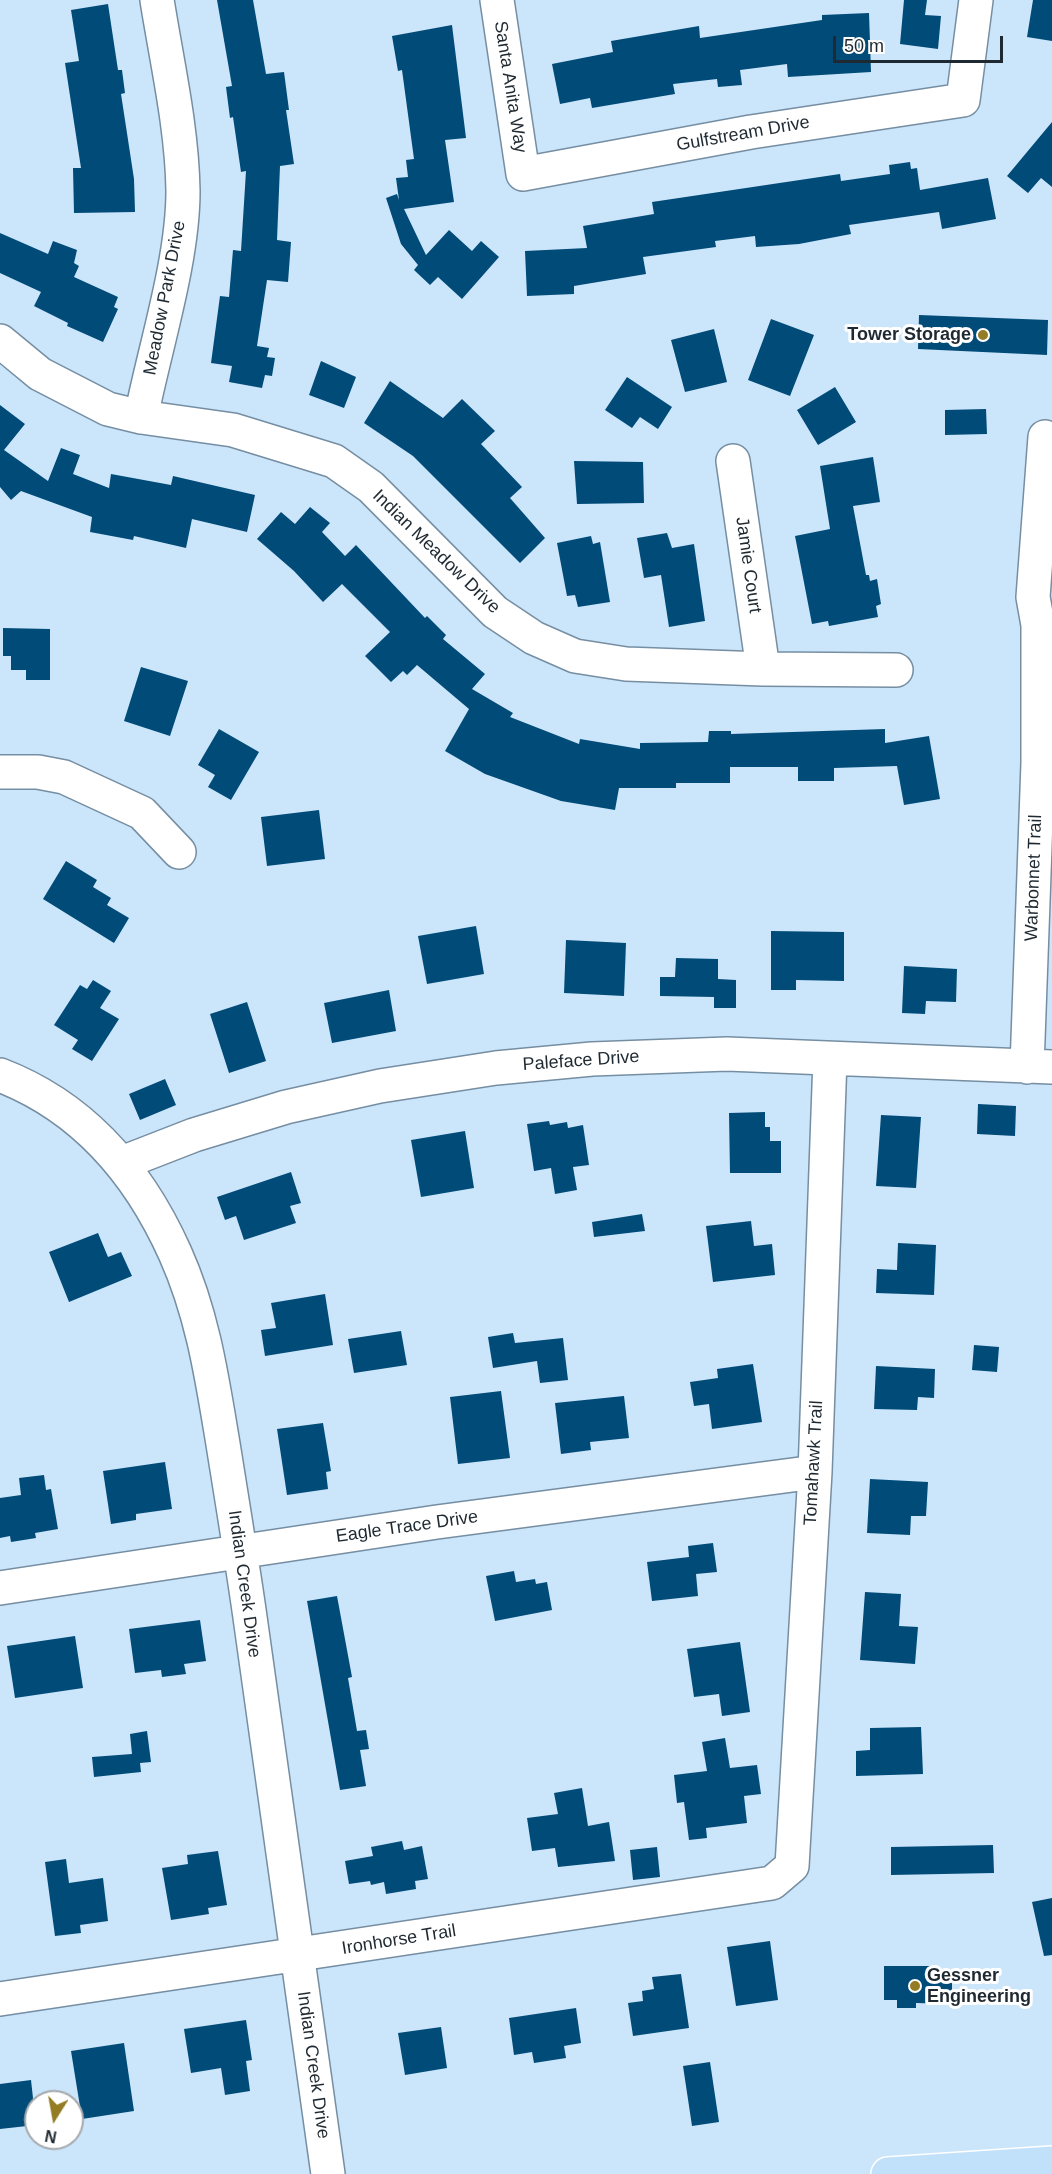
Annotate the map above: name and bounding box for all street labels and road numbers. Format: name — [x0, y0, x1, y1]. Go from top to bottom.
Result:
street label: Santa Anita Way — [489, 19, 531, 155]
street label: Gulfstream Drive — [675, 112, 811, 156]
street label: Meadow Park Drive — [139, 219, 191, 377]
street label: Indian Meadow Drive — [368, 486, 504, 618]
street label: Jamie Court — [731, 515, 765, 615]
street label: Warbonnet Trail — [1021, 814, 1047, 942]
street label: Paleface Drive — [522, 1046, 640, 1076]
street label: Tomahawk Trail — [800, 1400, 828, 1526]
street label: Eagle Trace Drive — [335, 1506, 479, 1548]
street label: Indian Creek Drive — [223, 1509, 265, 1659]
street label: Ironhorse Trail — [340, 1920, 458, 1960]
street label: Indian Creek Drive — [292, 1990, 334, 2140]

